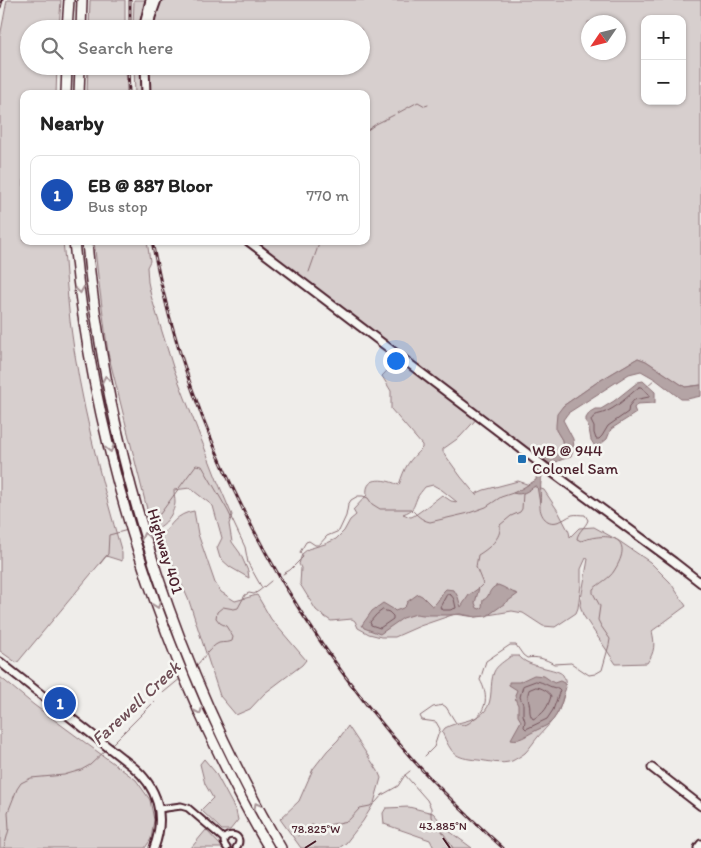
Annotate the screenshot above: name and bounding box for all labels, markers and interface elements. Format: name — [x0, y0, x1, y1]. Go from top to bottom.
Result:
north arrow — [581, 15, 626, 60]
map controls — [641, 15, 686, 105]
button: + — [641, 15, 686, 60]
search box — [20, 20, 370, 75]
icon: search — [38, 34, 66, 62]
text: Search here — [78, 36, 173, 59]
button: − — [641, 60, 686, 105]
text: Nearby — [40, 110, 104, 135]
text: EB @ 887 Bloor — [88, 174, 212, 197]
text: 1 — [53, 186, 61, 205]
text: 770 m — [306, 186, 349, 205]
text: Bus stop — [88, 197, 148, 216]
one-way arrow — [74, 285, 84, 294]
your location — [383, 348, 409, 374]
one-way arrow — [102, 374, 112, 383]
place label: WB @ 944 Colonel Sam — [532, 441, 619, 478]
one-way arrow — [104, 445, 115, 454]
marker: WB @ 944 Colonel Sam — [516, 453, 528, 465]
street label: Highway 401 — [144, 506, 188, 597]
one-way arrow — [141, 533, 151, 541]
one-way arrow — [151, 600, 161, 608]
water label: Farewell Creek — [87, 655, 186, 750]
pin: 1 — [44, 684, 76, 722]
one-way arrow — [193, 706, 204, 715]
one-way arrow — [253, 802, 263, 811]
text: 43.885°N — [419, 819, 467, 833]
text: 78.825°W — [292, 822, 340, 836]

